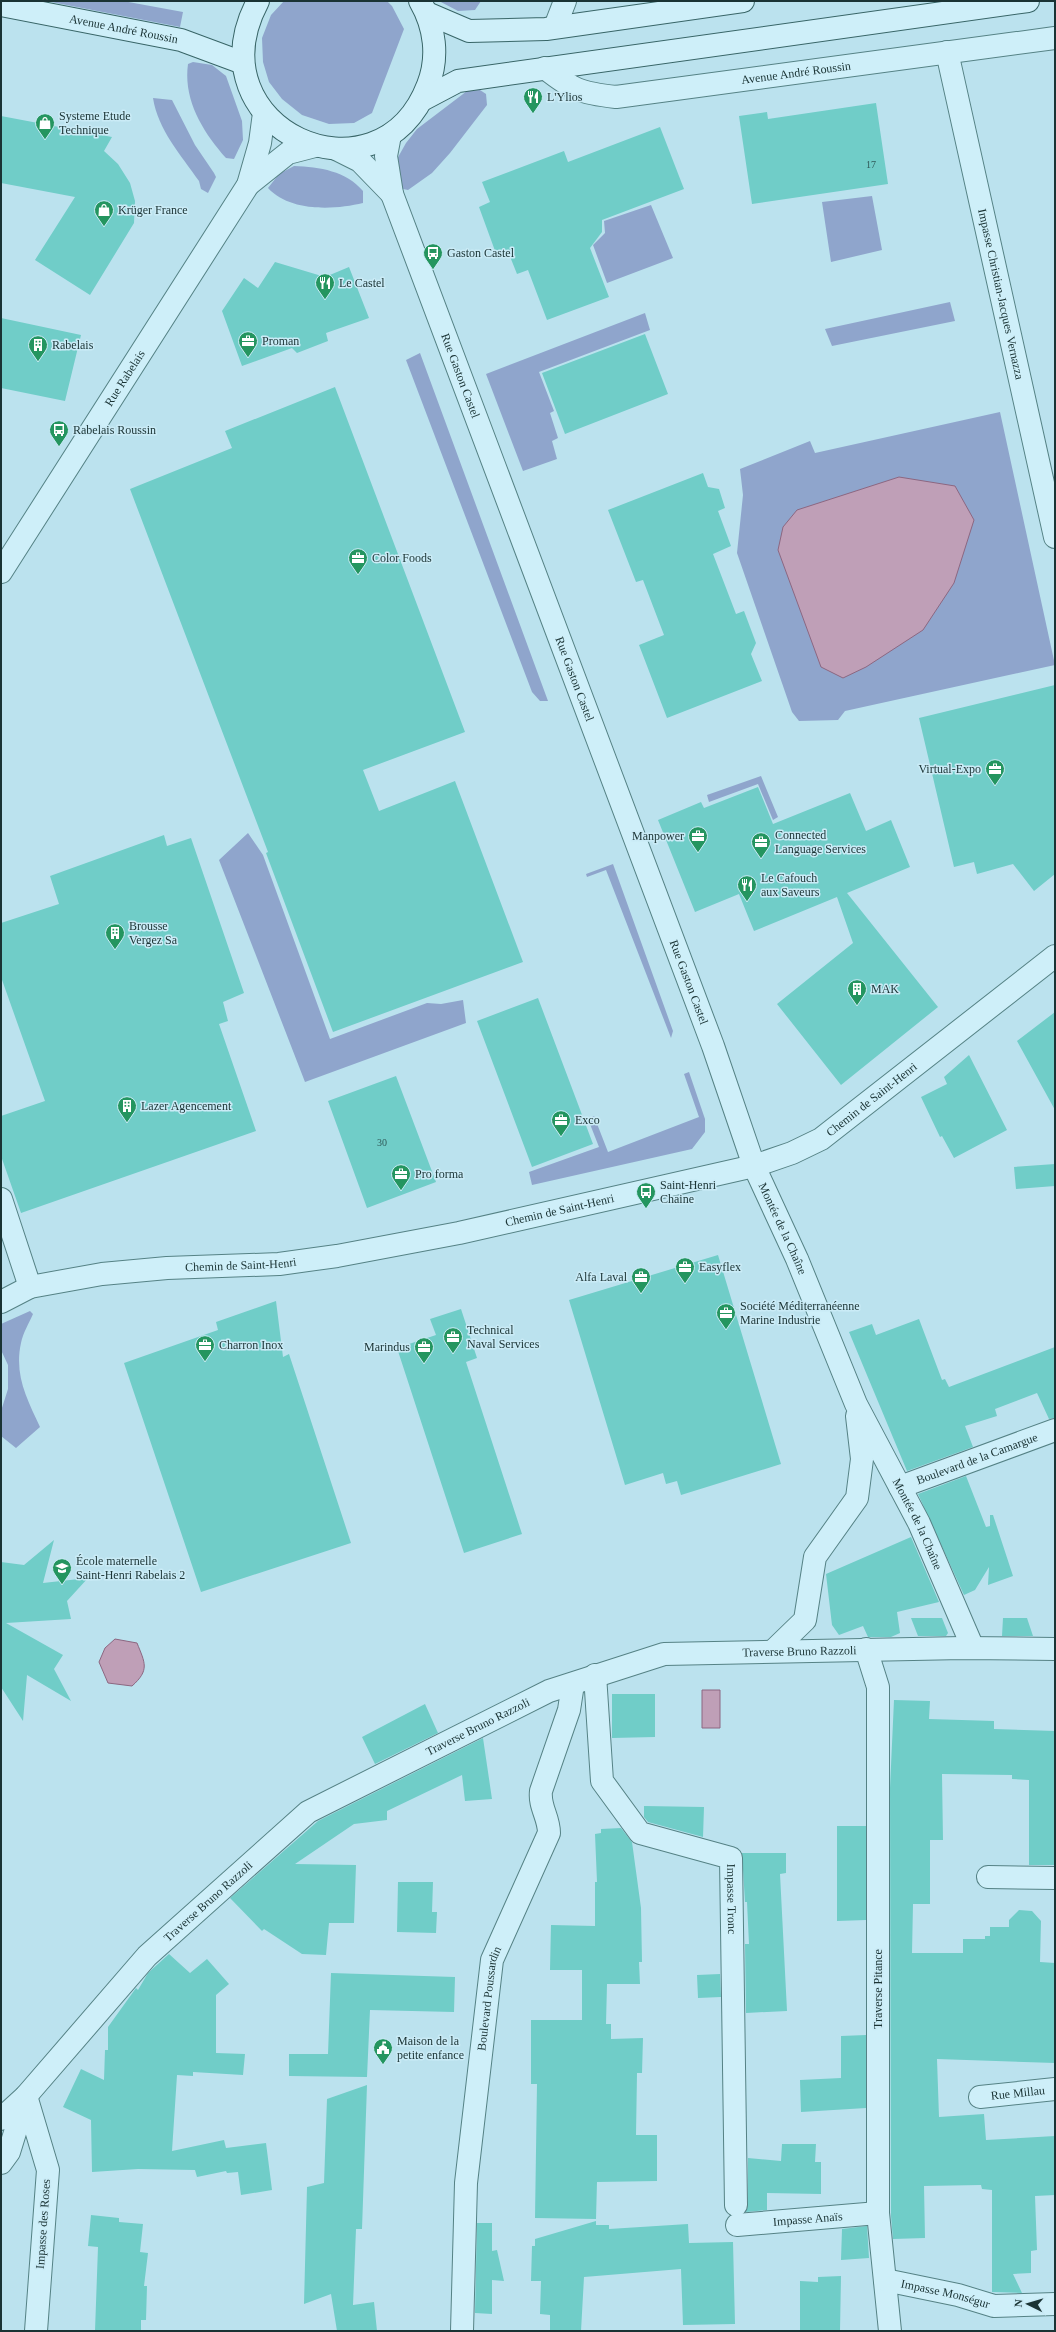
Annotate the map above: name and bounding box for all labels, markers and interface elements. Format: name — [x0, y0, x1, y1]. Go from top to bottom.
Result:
street label: Avenue André Roussin — [68, 11, 179, 46]
street label: Avenue André Roussin — [740, 59, 852, 87]
restaurant icon: L'Ylios — [522, 86, 544, 114]
place label: L'Ylios — [547, 90, 583, 104]
place label: Systeme Etude Technique — [59, 109, 131, 137]
shop icon: Systeme Etude Technique — [34, 112, 56, 140]
house number: 17 — [866, 159, 876, 170]
shop icon: Krüger France — [93, 199, 115, 227]
place label: Krüger France — [118, 203, 188, 217]
street label: Impasse Christian-Jacques Vernazza — [975, 207, 1027, 381]
bus stop icon: Gaston Castel — [422, 242, 444, 270]
place label: Gaston Castel — [447, 246, 515, 260]
restaurant icon: Le Castel — [314, 272, 336, 300]
place label: Le Castel — [339, 276, 385, 290]
office icon: Proman — [237, 330, 259, 358]
street label: Rue Gaston Castel — [438, 331, 483, 421]
building icon: Rabelais — [27, 334, 49, 362]
place label: Proman — [262, 334, 299, 348]
place label: Rabelais — [52, 338, 94, 352]
street label: Rue Rabelais — [102, 347, 148, 409]
bus stop icon: Rabelais Roussin — [48, 419, 70, 447]
place label: Rabelais Roussin — [73, 423, 156, 437]
office icon: Color Foods — [347, 547, 369, 575]
place label: Color Foods — [372, 551, 432, 565]
street label: Rue Gaston Castel — [552, 635, 597, 724]
office icon: Virtual-Expo — [984, 758, 1006, 786]
place label: Virtual-Expo — [918, 762, 981, 776]
office icon: Manpower — [687, 825, 709, 853]
place label: Connected Language Services — [775, 828, 866, 856]
place label: Manpower — [632, 829, 684, 843]
office icon: Connected Language Services — [750, 831, 772, 859]
place label: Le Cafouch aux Saveurs — [761, 871, 820, 899]
restaurant icon: Le Cafouch aux Saveurs — [736, 874, 758, 902]
place label: Brousse Vergez Sa — [129, 919, 178, 947]
building icon: Brousse Vergez Sa — [104, 922, 126, 950]
street label: Rue Gaston Castel — [667, 938, 711, 1027]
building icon: MAK — [846, 978, 868, 1006]
place label: MAK — [871, 982, 899, 996]
street label: Chemin de Saint-Henri — [823, 1059, 920, 1139]
building icon: Lazer Agencement — [116, 1095, 138, 1123]
place label: Lazer Agencement — [141, 1099, 232, 1113]
office icon: Exco — [550, 1109, 572, 1137]
place label: Exco — [575, 1113, 600, 1127]
house number: 30 — [377, 1137, 387, 1148]
office icon: Pro forma — [390, 1163, 412, 1191]
place label: Pro forma — [415, 1167, 464, 1181]
place label: Saint-Henri Chaine — [660, 1178, 717, 1206]
street label: Montée de la Chaîne — [756, 1180, 810, 1277]
bus stop icon: Saint-Henri Chaine — [635, 1181, 657, 1209]
street label: Chemin de Saint-Henri — [504, 1191, 616, 1229]
street label: Chemin de Saint-Henri — [185, 1255, 298, 1274]
office icon: Easyflex — [674, 1256, 696, 1284]
place label: Easyflex — [699, 1260, 741, 1274]
office icon: Alfa Laval — [630, 1266, 652, 1294]
place label: Alfa Laval — [575, 1270, 628, 1284]
place label: Société Méditerranéenne Marine Industrie — [740, 1299, 860, 1327]
office icon: Société Méditerranéenne Marine Industrie — [715, 1302, 737, 1330]
place label: Technical Naval Services — [467, 1323, 540, 1351]
office icon: Technical Naval Services — [442, 1326, 464, 1354]
office icon: Charron Inox — [194, 1334, 216, 1362]
office icon: Marindus — [413, 1336, 435, 1364]
place label: Charron Inox — [219, 1338, 283, 1352]
place label: Marindus — [364, 1340, 410, 1354]
street label: Boulevard de la Camargue — [914, 1430, 1040, 1487]
street label: Montée de la Chaîne — [890, 1476, 945, 1572]
place label: École maternelle Saint-Henri Rabelais 2 — [76, 1554, 185, 1582]
school or university icon: École maternelle Saint-Henri Rabelais 2 — [51, 1557, 73, 1585]
street label: Traverse Bruno Razzoli — [742, 1643, 857, 1659]
street label: Traverse Bruno Razzoli — [424, 1695, 533, 1759]
street label: Traverse Bruno Razzoli — [161, 1858, 256, 1945]
street label: Impasse Tronc — [724, 1864, 739, 1934]
street label: Boulevard Poussardin — [474, 1944, 504, 2052]
street label: Traverse Pitance — [871, 1949, 885, 2029]
place label: Maison de la petite enfance — [397, 2034, 464, 2062]
public building icon: Maison de la petite enfance — [372, 2037, 394, 2065]
street label: Rue Millau — [990, 2083, 1046, 2103]
street label: Impasse des Roses — [33, 2178, 53, 2269]
street label: Impasse Anaïs — [772, 2209, 843, 2229]
street label: Impasse Monségur — [900, 2276, 992, 2311]
north arrow — [1008, 2284, 1048, 2324]
text: N — [1012, 2299, 1024, 2308]

